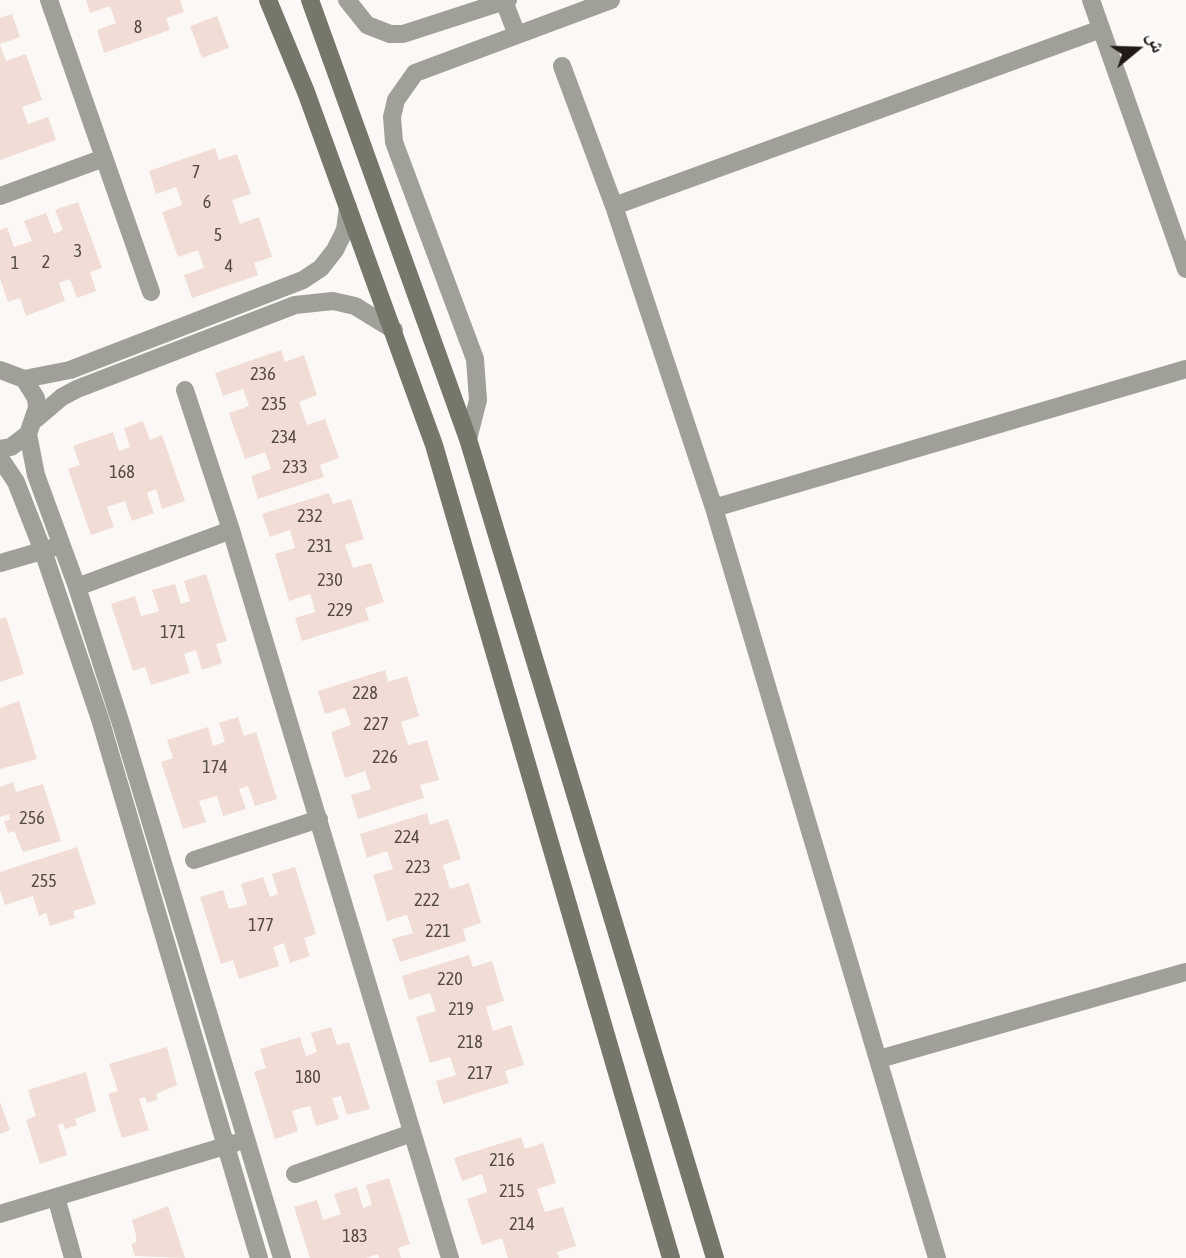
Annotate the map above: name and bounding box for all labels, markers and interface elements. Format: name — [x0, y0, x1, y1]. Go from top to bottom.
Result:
north arrow — [1102, 14, 1172, 84]
house number: 8 — [134, 16, 142, 38]
text: ش — [1143, 29, 1171, 55]
house number: 7 — [192, 161, 200, 183]
house number: 6 — [203, 191, 211, 213]
house number: 5 — [214, 224, 222, 246]
house number: 3 — [74, 240, 82, 262]
house number: 2 — [42, 251, 50, 273]
house number: 1 — [11, 252, 19, 274]
house number: 4 — [225, 255, 233, 277]
house number: 236 — [250, 363, 276, 385]
house number: 235 — [261, 393, 287, 415]
house number: 234 — [271, 426, 297, 448]
house number: 233 — [282, 456, 308, 478]
house number: 168 — [109, 461, 135, 483]
house number: 232 — [297, 505, 323, 527]
house number: 231 — [307, 535, 333, 557]
house number: 230 — [317, 569, 343, 591]
house number: 229 — [327, 599, 353, 621]
house number: 171 — [160, 621, 186, 643]
house number: 228 — [352, 682, 378, 704]
house number: 227 — [363, 713, 389, 735]
house number: 226 — [372, 746, 398, 768]
house number: 174 — [202, 756, 228, 778]
house number: 256 — [19, 807, 45, 829]
house number: 224 — [394, 826, 420, 848]
house number: 223 — [405, 856, 431, 878]
house number: 255 — [31, 870, 57, 892]
house number: 222 — [414, 889, 440, 911]
house number: 177 — [248, 914, 274, 936]
house number: 221 — [425, 920, 451, 942]
house number: 220 — [437, 968, 463, 990]
house number: 219 — [448, 998, 474, 1020]
house number: 218 — [457, 1031, 483, 1053]
house number: 217 — [467, 1062, 493, 1084]
house number: 180 — [295, 1066, 321, 1088]
house number: 216 — [489, 1149, 515, 1171]
house number: 215 — [499, 1180, 525, 1202]
house number: 214 — [509, 1213, 535, 1235]
house number: 183 — [342, 1225, 368, 1247]

